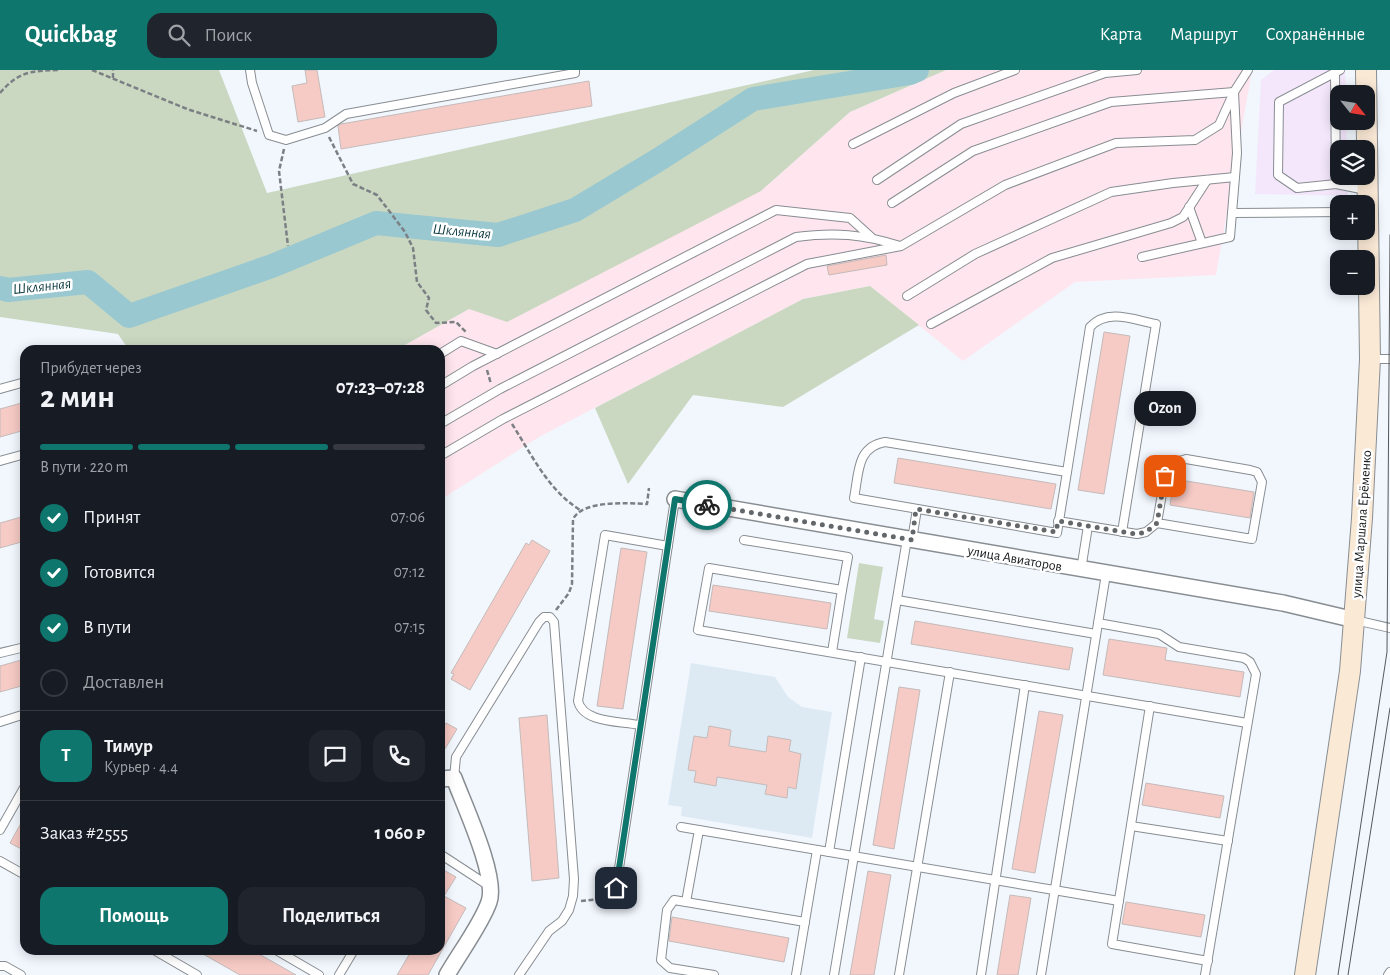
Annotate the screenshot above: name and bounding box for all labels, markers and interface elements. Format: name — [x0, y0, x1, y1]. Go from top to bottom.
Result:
search box — [147, 13, 497, 58]
icon: search — [165, 21, 193, 49]
text: Quickbag — [25, 23, 117, 47]
text: Поиск — [205, 26, 252, 45]
text: Карта — [1100, 26, 1142, 44]
text: Маршрут — [1170, 26, 1238, 44]
text: Сохранённые — [1266, 26, 1365, 44]
north arrow — [1330, 85, 1375, 130]
map controls — [1330, 85, 1375, 295]
button: layers — [1330, 140, 1375, 185]
button: + — [1330, 195, 1375, 240]
water label: Шклянная — [432, 221, 492, 242]
button: − — [1330, 250, 1375, 295]
water label: Шклянная — [12, 276, 72, 297]
text: Прибудет через — [40, 360, 142, 376]
text: 07:23–07:28 — [336, 378, 425, 397]
text: 2 мин — [40, 381, 115, 413]
callout: Ozon — [1134, 391, 1196, 426]
text: Ozon — [1148, 400, 1182, 416]
street label: улица Маршала Ерёменко — [1350, 449, 1374, 599]
pin — [1144, 455, 1186, 497]
text: В пути · 220 m — [40, 459, 128, 475]
icon: bag — [1151, 462, 1179, 490]
courier — [682, 480, 732, 530]
icon: bike — [693, 491, 721, 519]
icon: check — [40, 504, 68, 532]
text: Принят — [83, 508, 140, 527]
text: 07:06 — [390, 509, 425, 525]
street label: улица Авиаторов — [966, 544, 1063, 574]
icon: check — [40, 559, 68, 587]
text: Готовится — [83, 563, 156, 582]
text: 07:12 — [393, 564, 425, 580]
icon: check — [40, 614, 68, 642]
text: В пути — [83, 618, 132, 637]
text: 07:15 — [394, 619, 425, 635]
text: Доставлен — [83, 673, 164, 692]
button: chat — [309, 730, 361, 782]
button: phone — [373, 730, 425, 782]
text: Тимур — [104, 737, 153, 756]
text: Т — [61, 746, 71, 765]
text: Курьер · 4.4 — [104, 759, 178, 775]
text: Заказ #2555 — [40, 824, 128, 843]
text: 1 060 ₽ — [375, 824, 425, 843]
pin — [595, 867, 637, 909]
icon: home — [602, 874, 630, 902]
button: Помощь — [40, 887, 228, 945]
button: Поделиться — [238, 887, 425, 945]

